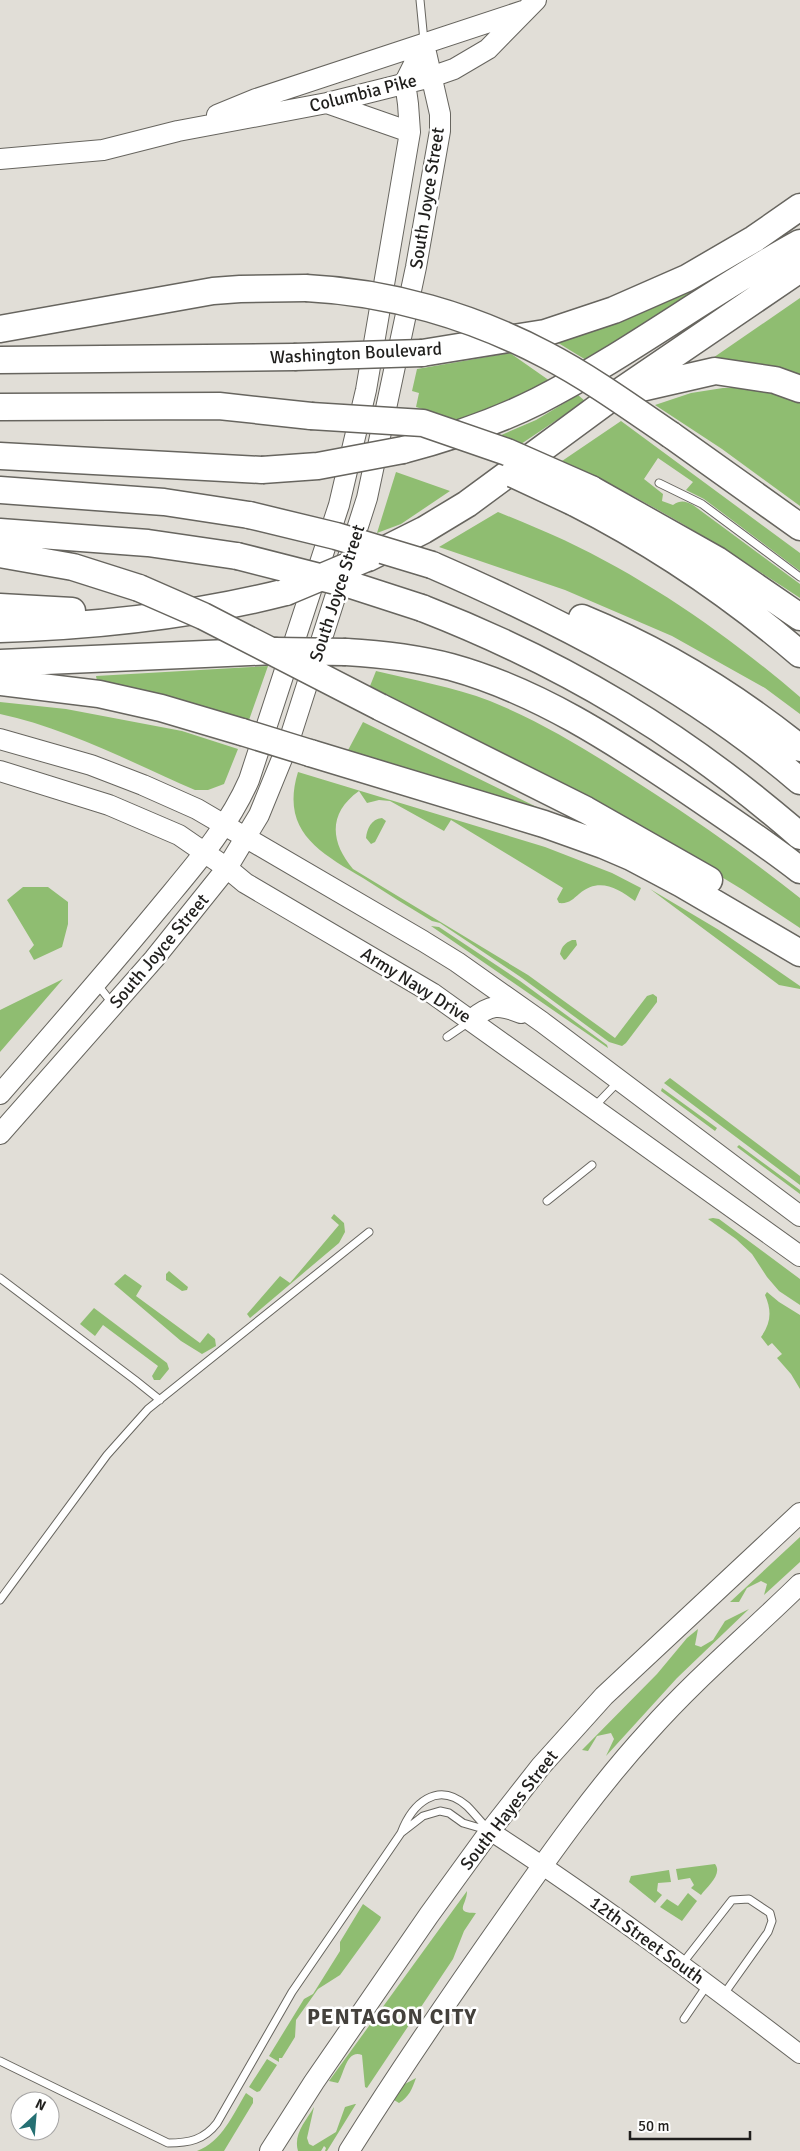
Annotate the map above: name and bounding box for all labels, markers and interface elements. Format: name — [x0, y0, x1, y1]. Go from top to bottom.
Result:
street label: Columbia Pike — [307, 69, 419, 117]
street label: South Joyce Street — [405, 126, 449, 270]
street label: Washington Boulevard — [269, 338, 443, 368]
street label: South Joyce Street — [304, 522, 370, 664]
street label: South Joyce Street — [105, 889, 213, 1013]
street label: Army Navy Drive — [357, 942, 475, 1028]
street label: South Hayes Street — [455, 1746, 563, 1874]
street label: 12th Street South — [586, 1891, 708, 1989]
district label: PENTAGON CITY — [307, 2003, 477, 2030]
north arrow — [10, 2091, 60, 2141]
text: N — [32, 2095, 49, 2115]
scale bar — [630, 2108, 750, 2140]
text: 50 m — [638, 2117, 669, 2135]

